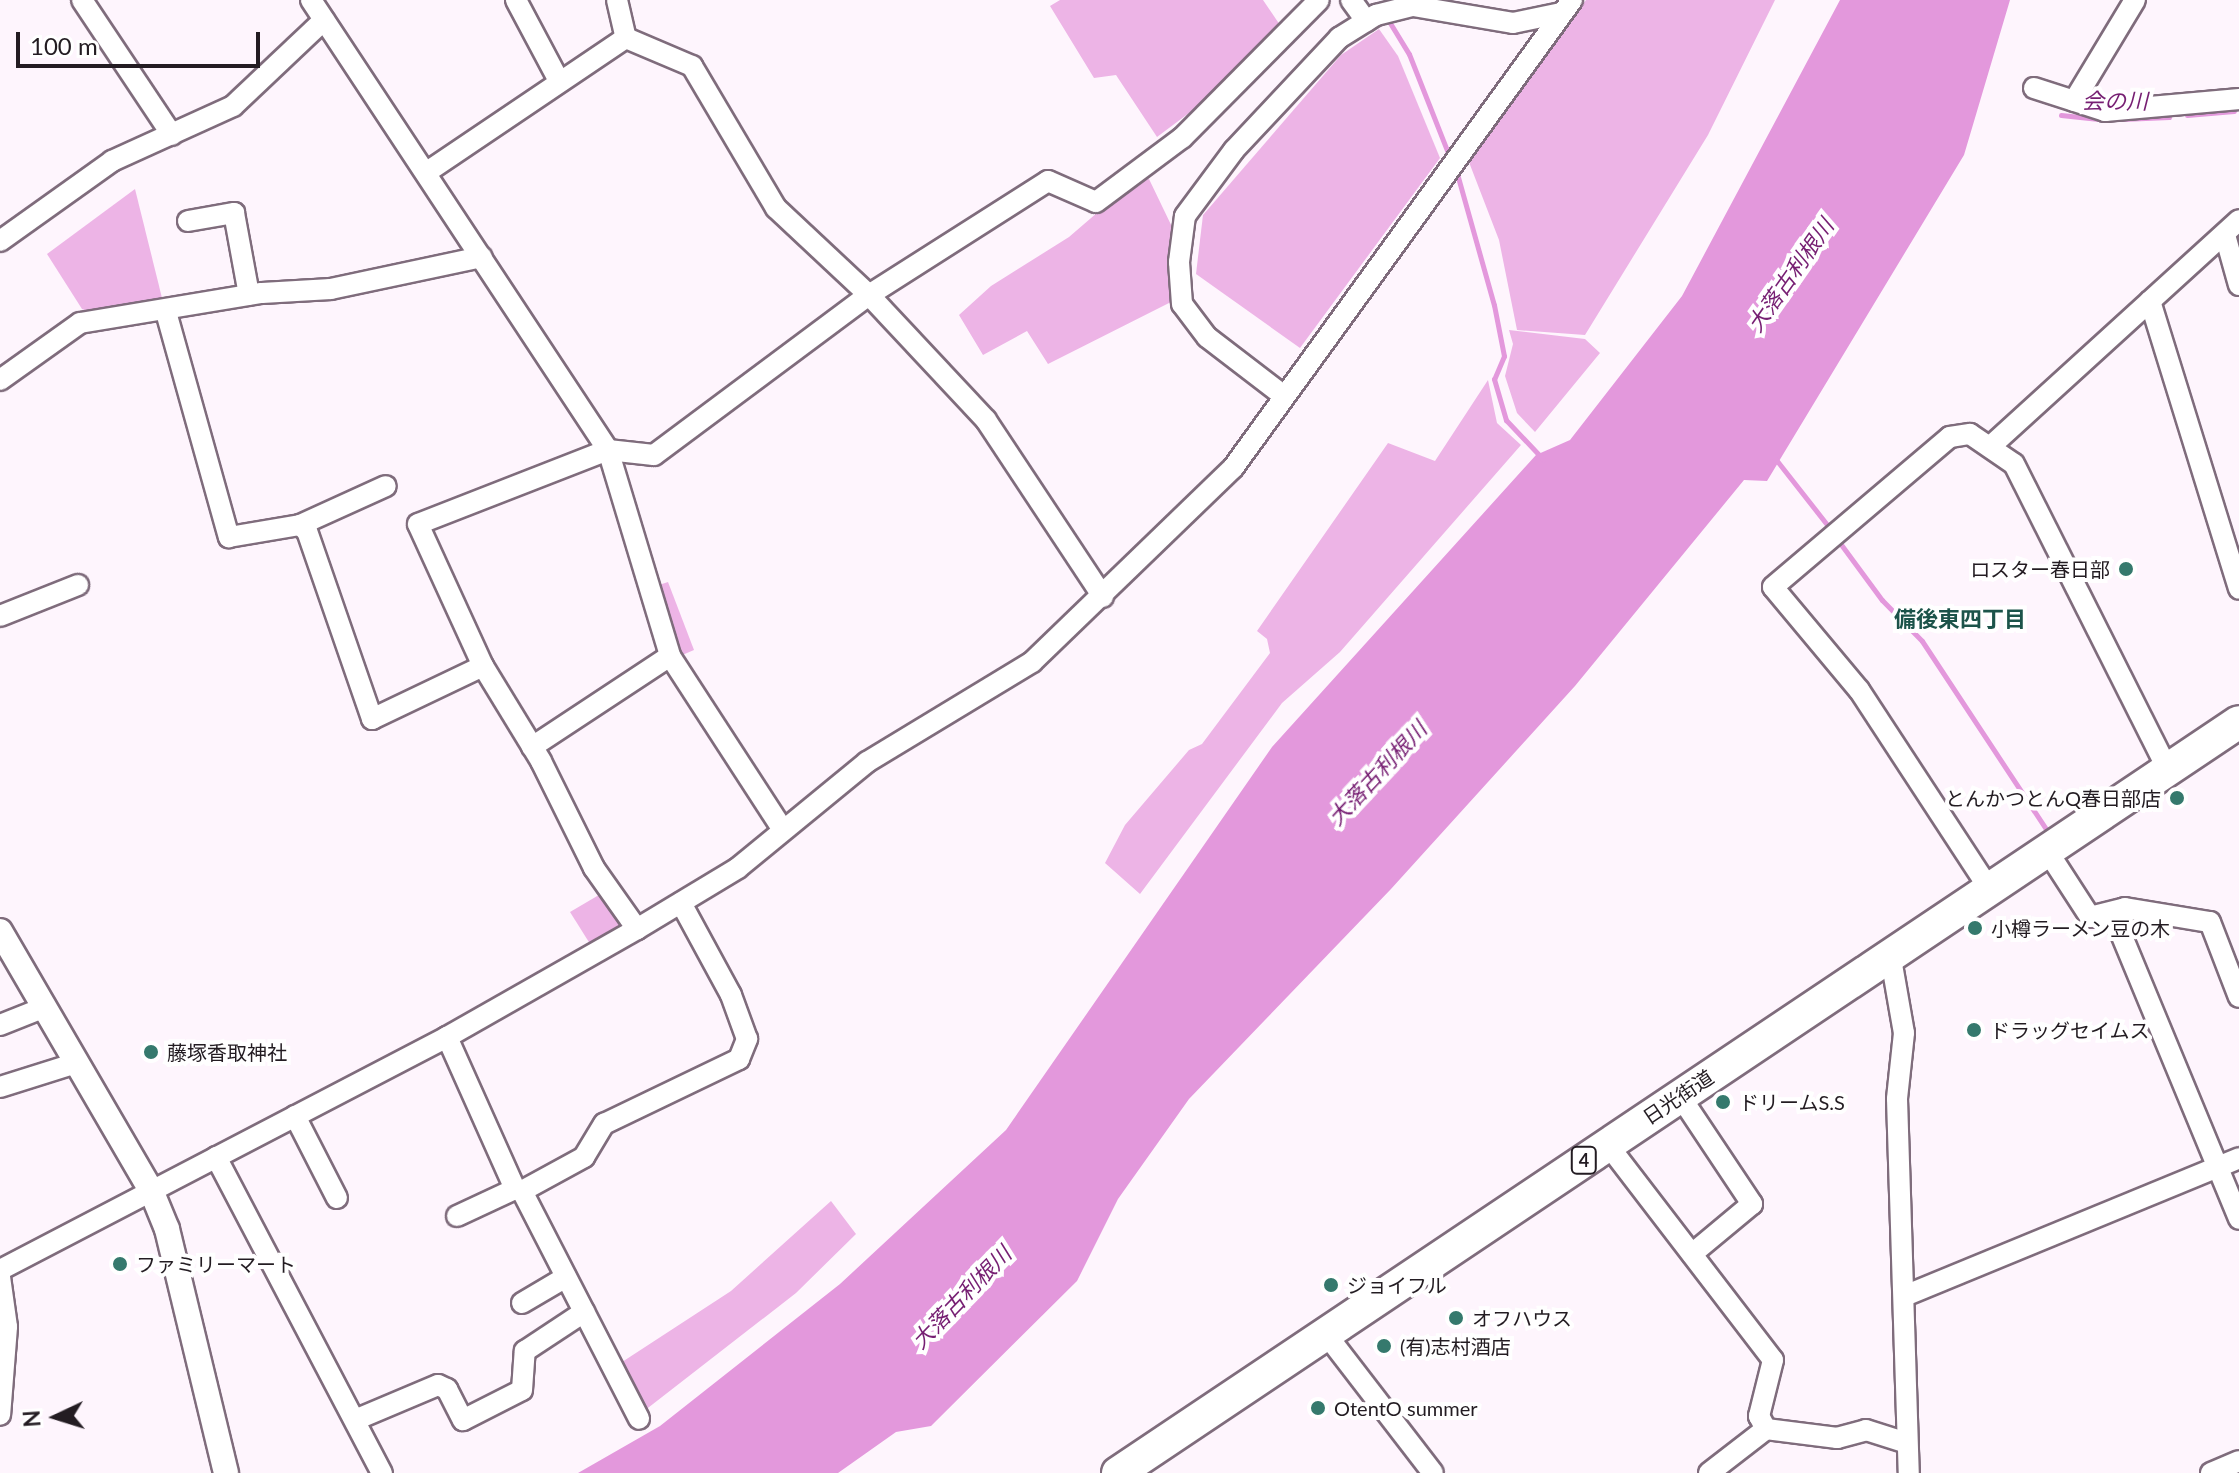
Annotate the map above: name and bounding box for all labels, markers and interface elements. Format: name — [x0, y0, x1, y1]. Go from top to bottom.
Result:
scale bar — [20, 16, 264, 66]
text: 100 m — [30, 31, 98, 60]
water label: 会の川 — [2082, 88, 2148, 114]
water label: 大落古利根川 — [1741, 213, 1839, 337]
place label: ロスター春日部 — [1970, 557, 2110, 581]
marker: ロスター春日部 — [2117, 560, 2135, 578]
district label: 備後東四丁目 — [1894, 606, 2026, 632]
water label: 大落古利根川 — [1322, 716, 1432, 830]
place label: とんかつとんQ春日部店 — [1945, 786, 2161, 810]
marker: とんかつとんQ春日部店 — [2168, 789, 2186, 807]
place label: 小樽ラーメン豆の木 — [1991, 916, 2171, 940]
marker: 小樽ラーメン豆の木 — [1966, 919, 1984, 937]
place label: ドラッグセイムス — [1990, 1018, 2150, 1042]
marker: ドラッグセイムス — [1965, 1021, 1983, 1039]
place label: 藤塚香取神社 — [167, 1040, 287, 1064]
marker: 藤塚香取神社 — [142, 1043, 160, 1061]
street label: 日光街道 — [1638, 1065, 1718, 1129]
place label: ドリームS.S — [1739, 1090, 1845, 1114]
marker: ドリームS.S — [1714, 1093, 1732, 1111]
road number: 4 — [1570, 1146, 1598, 1174]
water label: 大落古利根川 — [906, 1240, 1016, 1354]
place label: ファミリーマート — [136, 1252, 296, 1276]
marker: ファミリーマート — [111, 1255, 129, 1273]
place label: ジョイフル — [1347, 1273, 1447, 1297]
marker: ジョイフル — [1322, 1276, 1340, 1294]
place label: オフハウス — [1472, 1306, 1572, 1330]
marker: オフハウス — [1447, 1309, 1465, 1327]
place label: (有)志村酒店 — [1400, 1334, 1511, 1358]
marker: (有)志村酒店 — [1375, 1337, 1393, 1355]
north arrow — [16, 1377, 96, 1457]
place label: OtentO summer — [1334, 1396, 1478, 1420]
marker: OtentO summer — [1309, 1399, 1327, 1417]
text: N — [18, 1409, 46, 1428]

